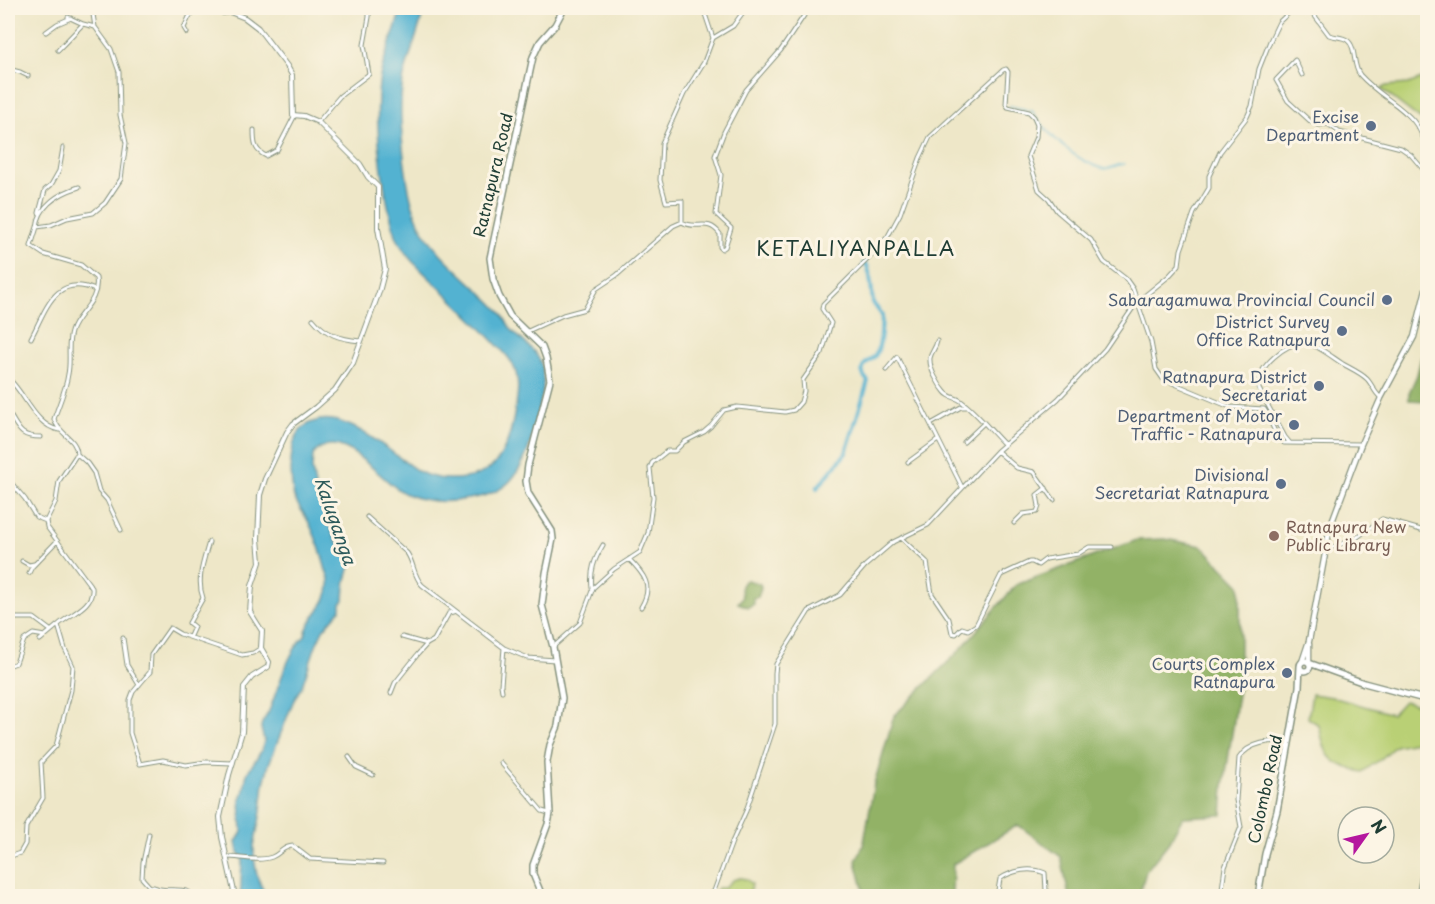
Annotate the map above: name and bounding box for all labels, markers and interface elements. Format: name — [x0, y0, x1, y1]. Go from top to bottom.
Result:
place label: Excise Department — [1266, 104, 1359, 146]
street label: Ratnapura Road — [466, 110, 518, 239]
marker: Excise Department — [1364, 119, 1378, 133]
district label: KETALIYANPALLA — [756, 233, 956, 263]
place label: Sabaragamuwa Provincial Council — [1108, 287, 1375, 311]
marker: Sabaragamuwa Provincial Council — [1380, 293, 1394, 307]
place label: District Survey Office Ratnapura — [1196, 309, 1330, 351]
marker: District Survey Office Ratnapura — [1335, 324, 1349, 338]
place label: Ratnapura District Secretariat — [1162, 364, 1307, 406]
marker: Ratnapura District Secretariat — [1312, 379, 1326, 393]
place label: Department of Motor Traffic - Ratnapura — [1117, 403, 1283, 445]
marker: Department of Motor Traffic - Ratnapura — [1287, 418, 1301, 432]
place label: Divisional Secretariat Ratnapura — [1095, 462, 1270, 504]
water label: Kaluganga — [309, 473, 364, 569]
marker: Divisional Secretariat Ratnapura — [1274, 477, 1288, 491]
place label: Ratnapura New Public Library — [1286, 514, 1407, 556]
marker: Ratnapura New Public Library — [1267, 529, 1281, 543]
place label: Courts Complex Ratnapura — [1152, 651, 1275, 693]
marker: Courts Complex Ratnapura — [1280, 666, 1294, 680]
street label: Colombo Road — [1241, 732, 1287, 845]
north arrow — [1336, 805, 1396, 865]
text: N — [1366, 814, 1393, 838]

